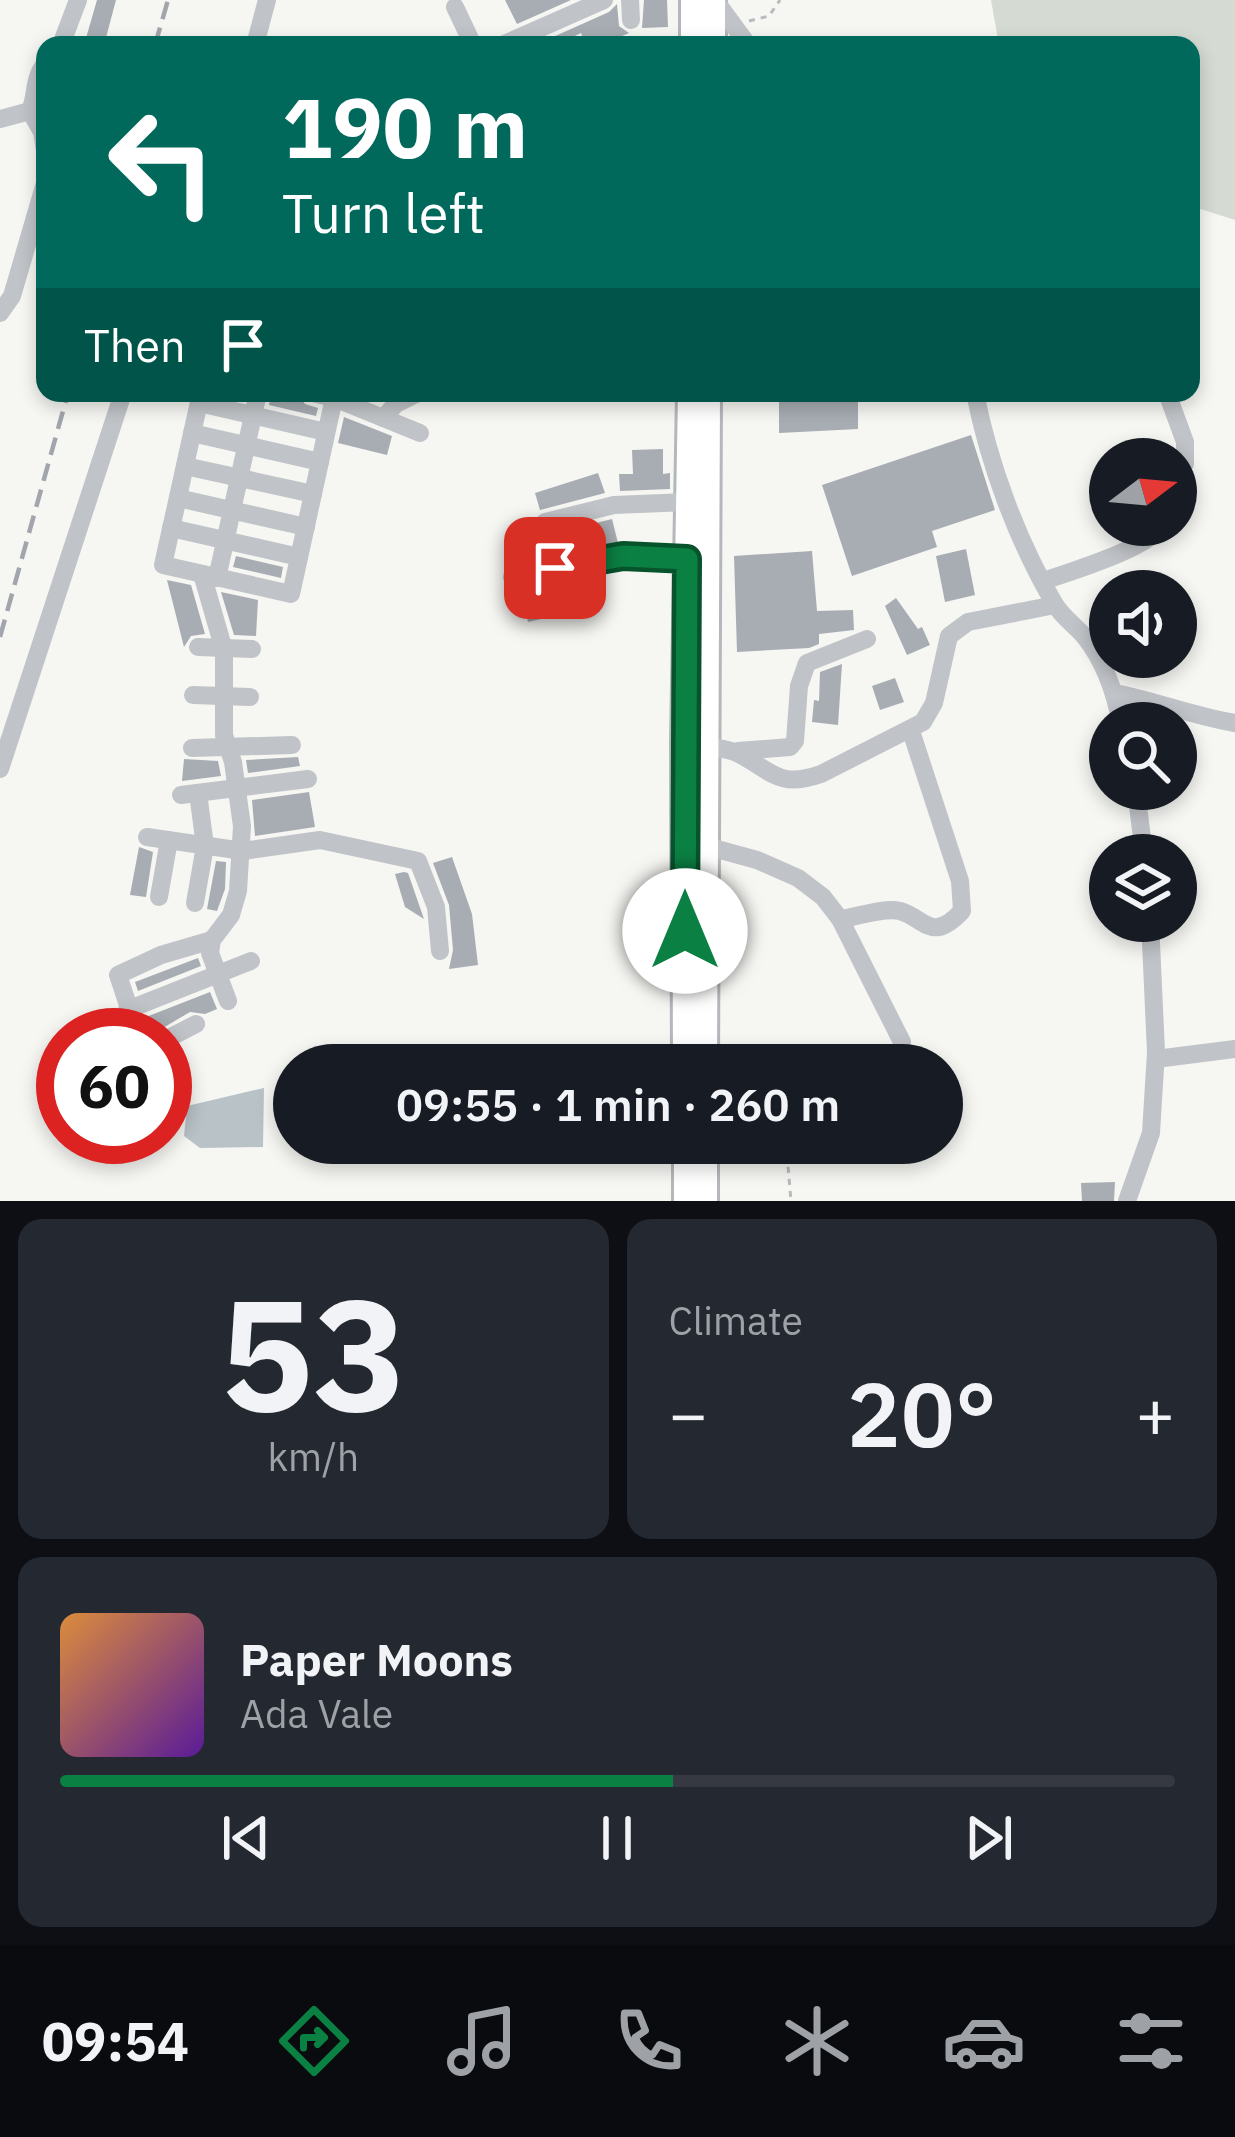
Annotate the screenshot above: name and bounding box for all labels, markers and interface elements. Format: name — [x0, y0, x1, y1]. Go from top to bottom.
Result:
text: 190 m — [282, 72, 528, 181]
icon: left — [84, 84, 240, 240]
text: Turn left — [282, 178, 485, 248]
icon: arrive — [210, 312, 276, 378]
text: Then — [84, 316, 186, 374]
north arrow — [1089, 438, 1197, 546]
map controls — [1089, 438, 1197, 942]
pin — [504, 517, 606, 619]
icon: arrive — [522, 535, 588, 601]
button: sound — [1089, 570, 1197, 678]
button: search — [1089, 702, 1197, 810]
button: layers — [1089, 834, 1197, 942]
position arrow — [622, 868, 748, 994]
speed limit sign: 60 — [36, 1008, 192, 1164]
text: 09:55 · 1 min · 260 m — [396, 1075, 840, 1133]
text: 53 — [220, 1251, 407, 1454]
text: Climate — [669, 1295, 803, 1346]
text: 20° — [847, 1355, 997, 1472]
text: − — [669, 1370, 708, 1456]
text: + — [1135, 1370, 1175, 1456]
text: km/h — [267, 1431, 359, 1482]
text: Paper Moons — [240, 1630, 513, 1688]
text: Ada Vale — [240, 1688, 393, 1739]
icon: previous — [213, 1805, 279, 1871]
icon: pause — [584, 1805, 650, 1871]
icon: next — [956, 1805, 1022, 1871]
icon: directions — [272, 1999, 356, 2083]
icon: music — [440, 1999, 524, 2083]
icon: phone — [607, 1999, 691, 2083]
icon: climate — [775, 1999, 859, 2083]
icon: car — [942, 1999, 1026, 2083]
icon: filters — [1109, 1999, 1193, 2083]
text: 09:54 — [42, 2006, 189, 2076]

